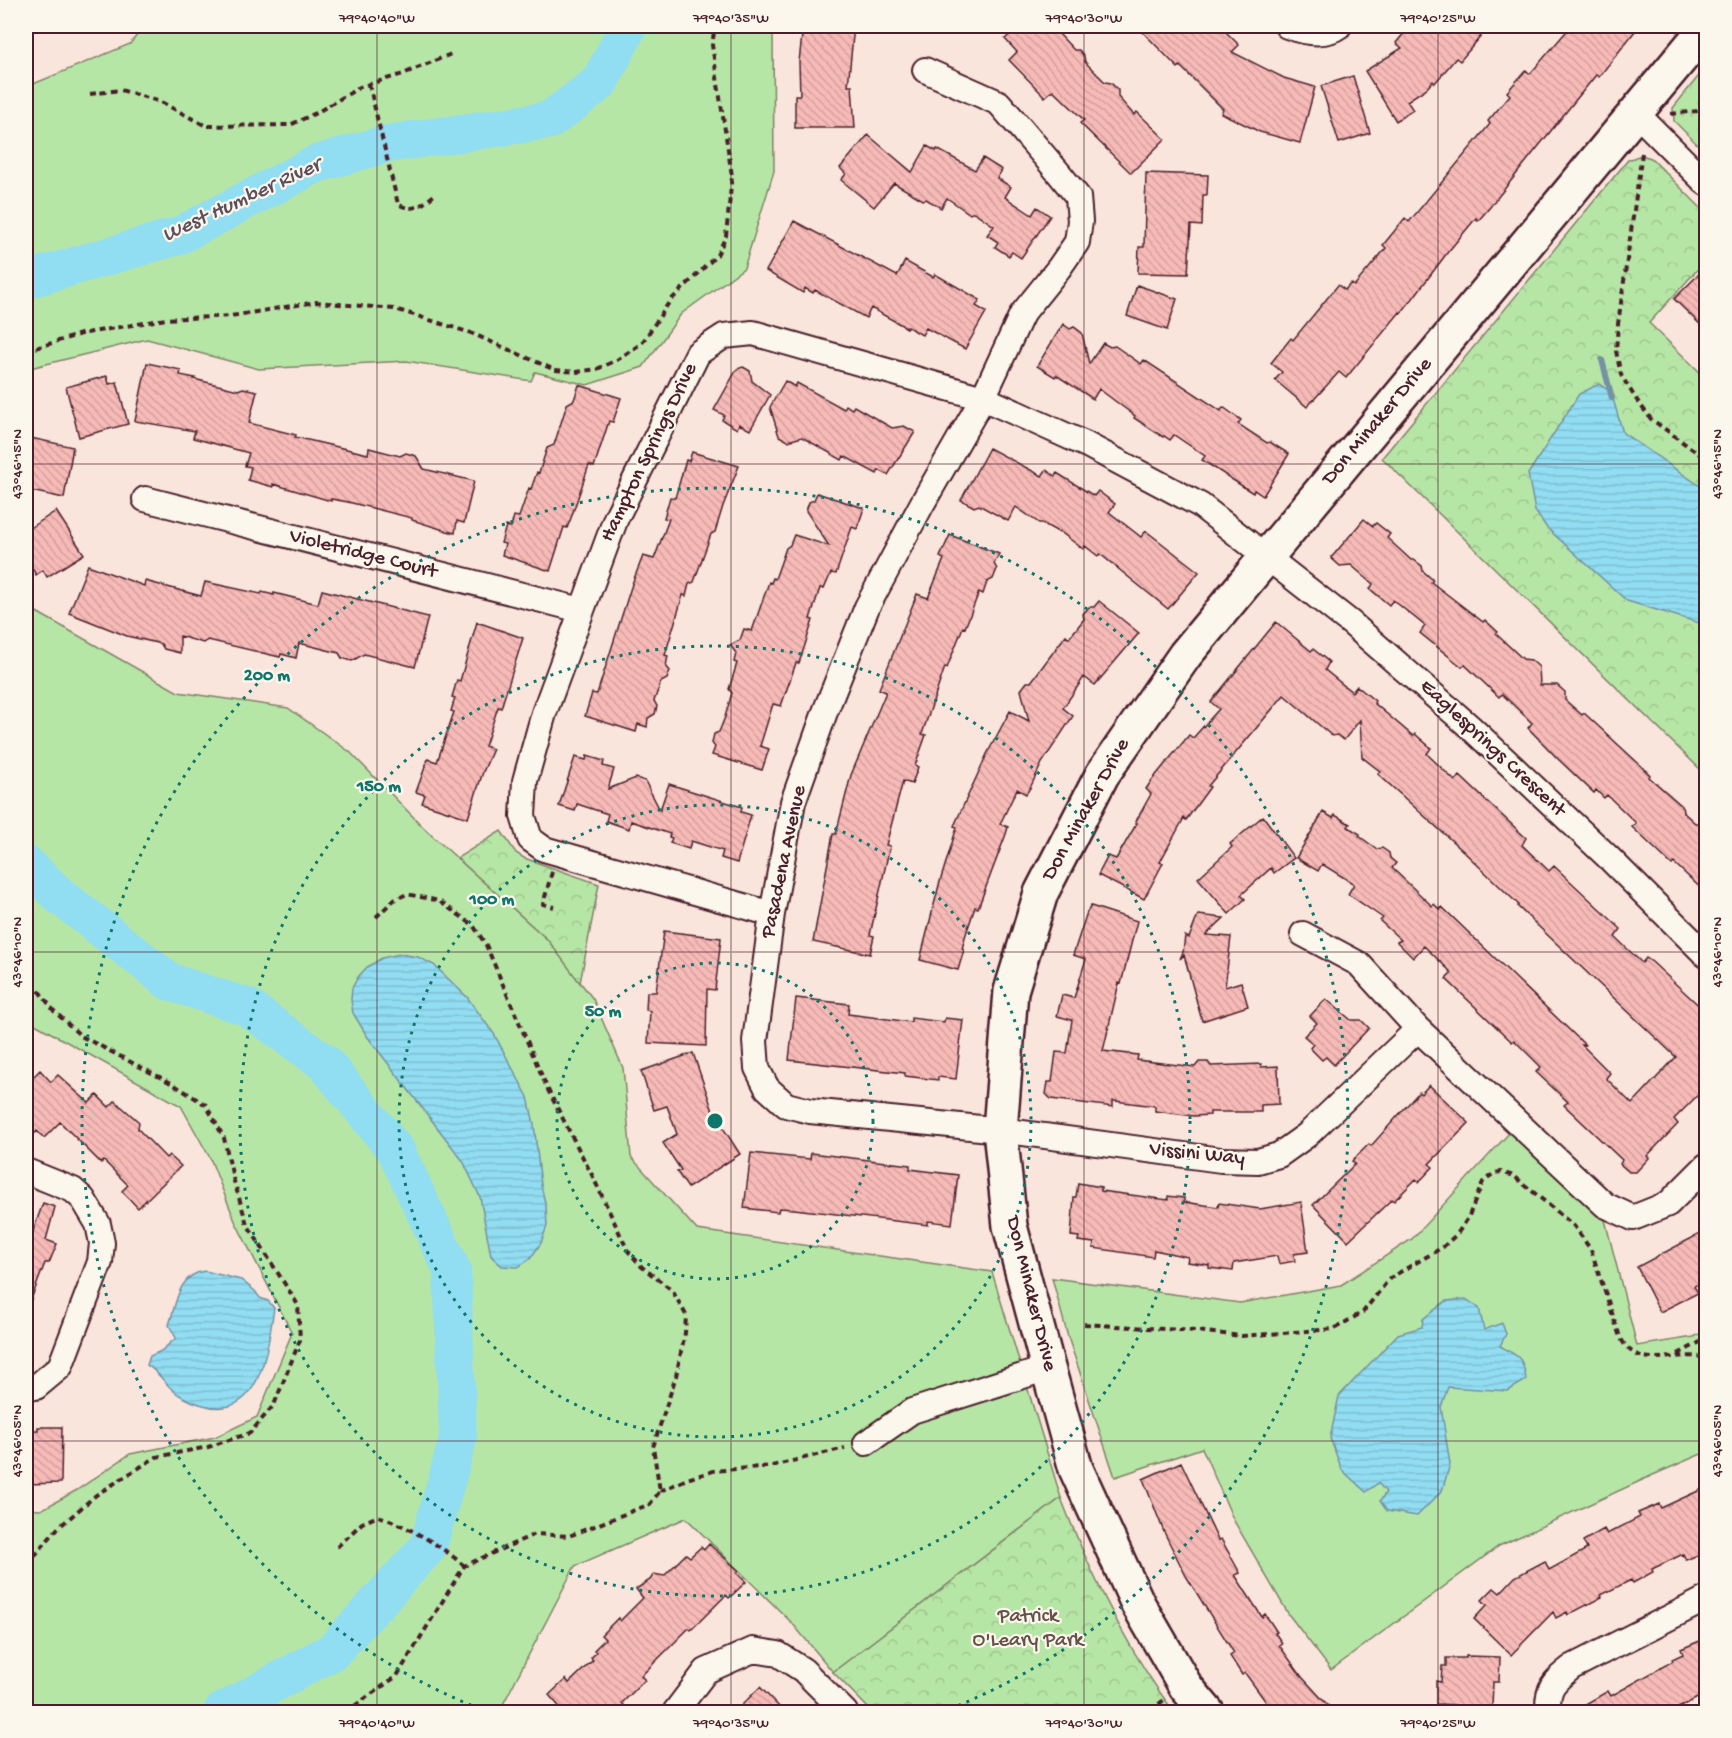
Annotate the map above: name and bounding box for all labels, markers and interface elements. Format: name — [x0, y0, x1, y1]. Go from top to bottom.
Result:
text: 79°40'40"W — [338, 10, 415, 28]
text: 79°40'35"W — [692, 10, 769, 28]
text: 79°40'30"W — [1045, 10, 1123, 28]
text: 79°40'25"W — [1399, 10, 1476, 28]
water label: West Humber River — [159, 151, 329, 249]
street label: Don Minaker Drive — [1316, 352, 1439, 492]
street label: Hampton Springs Drive — [596, 358, 705, 546]
text: 43°46'15"N — [9, 429, 27, 499]
text: 43°46'15"N — [1709, 429, 1727, 499]
street label: Violetridge Court — [286, 524, 442, 586]
text: 200 m — [244, 666, 290, 687]
street label: Eaglesprings Crescent — [1414, 675, 1572, 825]
street label: Don Minaker Drive — [1037, 734, 1137, 887]
text: 150 m — [356, 777, 401, 798]
street label: Pasadena Avenue — [756, 782, 814, 942]
text: 100 m — [469, 890, 515, 911]
text: 43°46'10"N — [9, 916, 27, 987]
text: 43°46'10"N — [1709, 916, 1727, 987]
text: 50 m — [585, 1002, 622, 1023]
centre of rings — [705, 1111, 725, 1131]
street label: Vissini Way — [1147, 1137, 1246, 1172]
street label: Don Minaker Drive — [998, 1212, 1062, 1375]
text: 43°46'05"N — [9, 1405, 27, 1477]
text: 43°46'05"N — [1709, 1405, 1727, 1477]
park label: Patrick O'Leary Park — [973, 1605, 1086, 1654]
text: 79°40'40"W — [338, 1715, 415, 1733]
text: 79°40'35"W — [692, 1715, 769, 1733]
text: 79°40'30"W — [1045, 1715, 1123, 1733]
text: 79°40'25"W — [1399, 1715, 1476, 1733]

